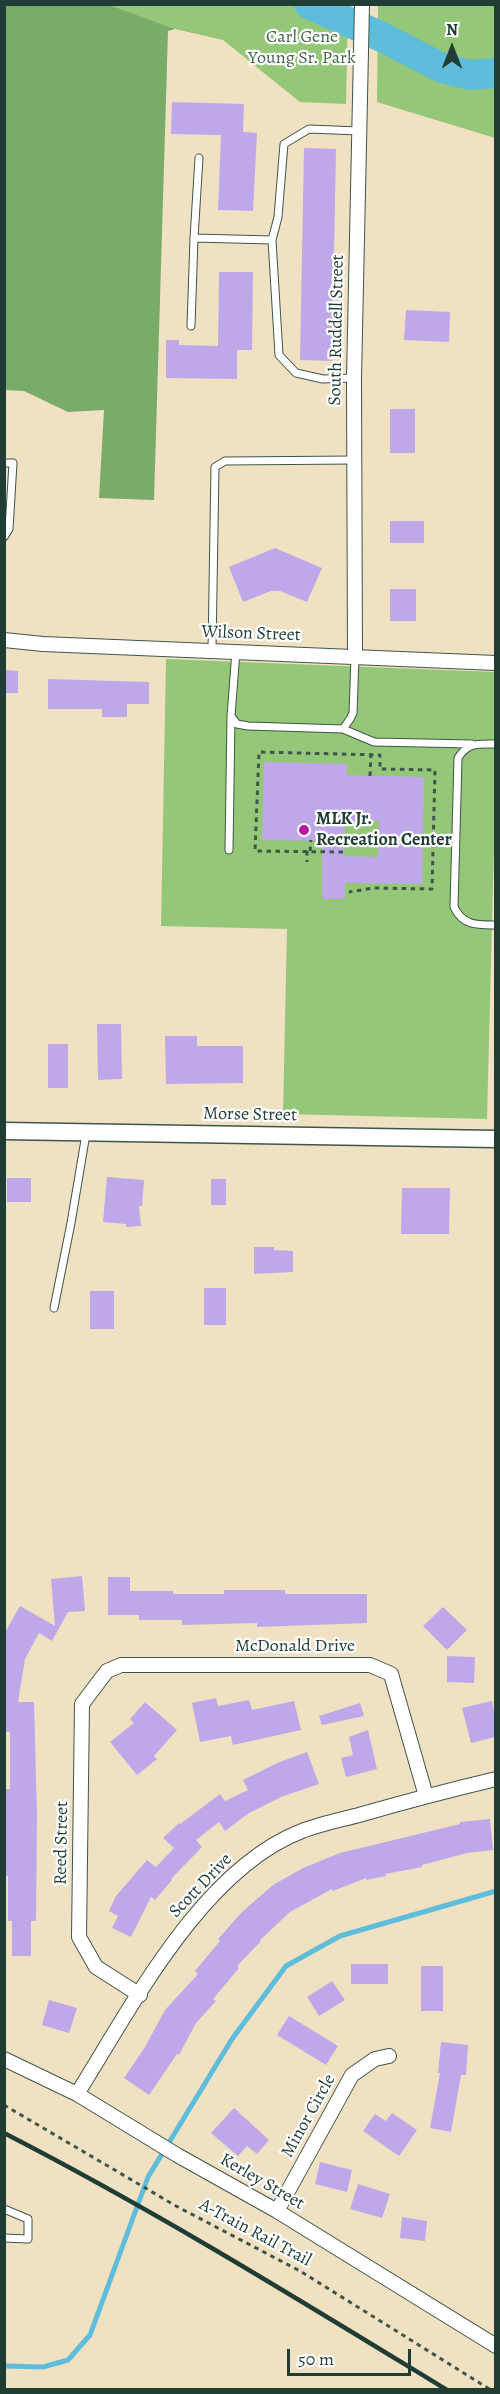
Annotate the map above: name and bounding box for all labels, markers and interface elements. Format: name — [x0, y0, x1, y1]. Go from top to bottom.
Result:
north arrow — [422, 18, 482, 78]
text: N — [446, 19, 458, 41]
park label: Carl Gene Young Sr. Park — [248, 27, 356, 70]
street label: South Ruddell Street — [325, 254, 349, 406]
street label: Wilson Street — [201, 621, 301, 647]
place label: MLK Jr. Recreation Center — [316, 809, 452, 852]
marker: MLK Jr. Recreation Center — [297, 823, 311, 837]
street label: Morse Street — [203, 1103, 297, 1127]
street label: McDonald Drive — [235, 1636, 355, 1658]
street label: Reed Street — [50, 1801, 74, 1885]
street label: Scott Drive — [165, 1849, 237, 1923]
street label: Minor Circle — [277, 2070, 341, 2162]
street label: Kerley Street — [216, 2149, 308, 2215]
street label: A-Train Rail Trail — [195, 2194, 315, 2272]
scale bar — [290, 2337, 414, 2375]
text: 50 m — [298, 2347, 334, 2371]

